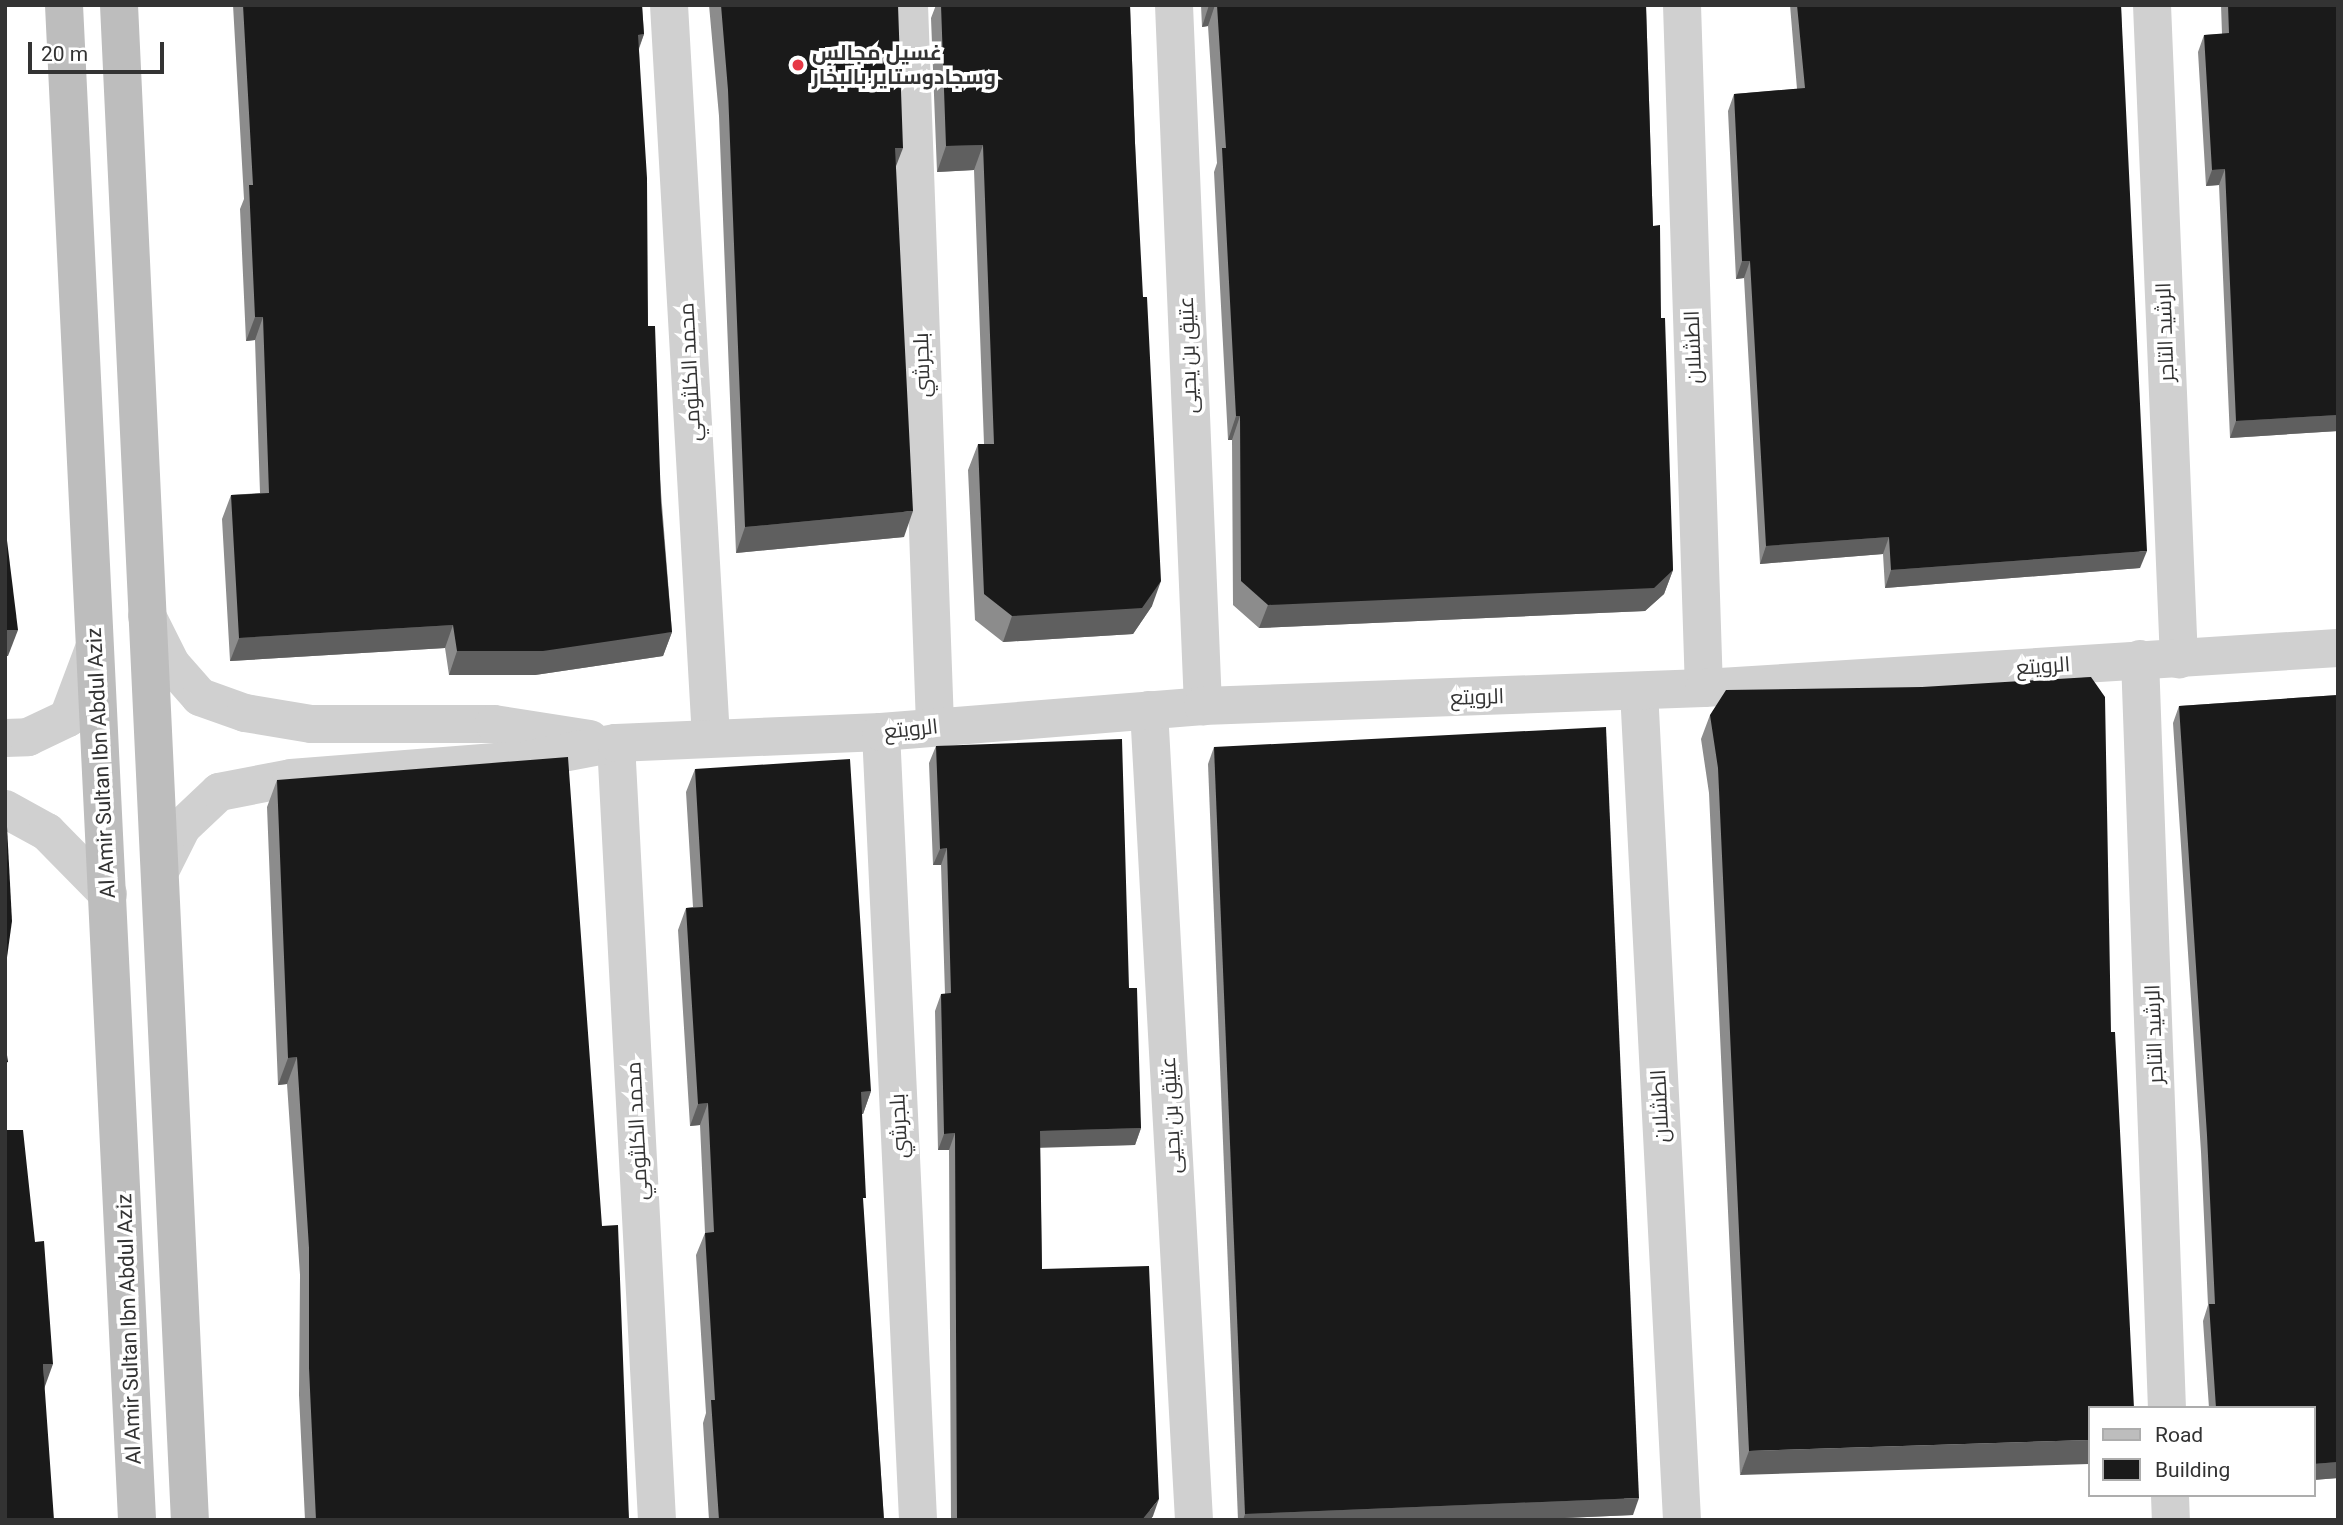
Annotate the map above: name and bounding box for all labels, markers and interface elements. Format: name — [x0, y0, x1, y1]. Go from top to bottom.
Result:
scale bar — [32, 28, 168, 72]
place label: غسيل مجالس وسجادوستاير بالبخار — [812, 40, 996, 90]
text: 20 m — [41, 42, 88, 66]
marker: غسيل مجالس وسجادوستاير بالبخار — [790, 57, 806, 73]
street label: الرشيد التاجر — [2151, 282, 2179, 382]
street label: عتيق بن يحيى — [1173, 296, 1203, 414]
street label: محمد الكلثومي — [674, 302, 706, 442]
street label: الطشلان — [1679, 310, 1707, 384]
street label: بلجرشي — [908, 332, 936, 398]
street label: Al Amir Sultan Ibn Abdul Aziz — [81, 627, 121, 899]
street label: الرويتع — [2015, 652, 2071, 680]
street label: الرويتع — [1449, 683, 1505, 711]
street label: الرويتع — [883, 714, 939, 744]
street label: الرشيد التاجر — [2140, 984, 2168, 1084]
street label: عتيق بن يحيى — [1155, 1056, 1187, 1174]
street label: محمد الكلثومي — [621, 1061, 653, 1201]
street label: الطشلان — [1645, 1069, 1675, 1143]
street label: بلجرشي — [885, 1093, 913, 1159]
street label: Al Amir Sultan Ibn Abdul Aziz — [112, 1193, 146, 1465]
legend — [2088, 1406, 2315, 1497]
text: Road — [2155, 1423, 2203, 1447]
text: Building — [2155, 1458, 2230, 1482]

